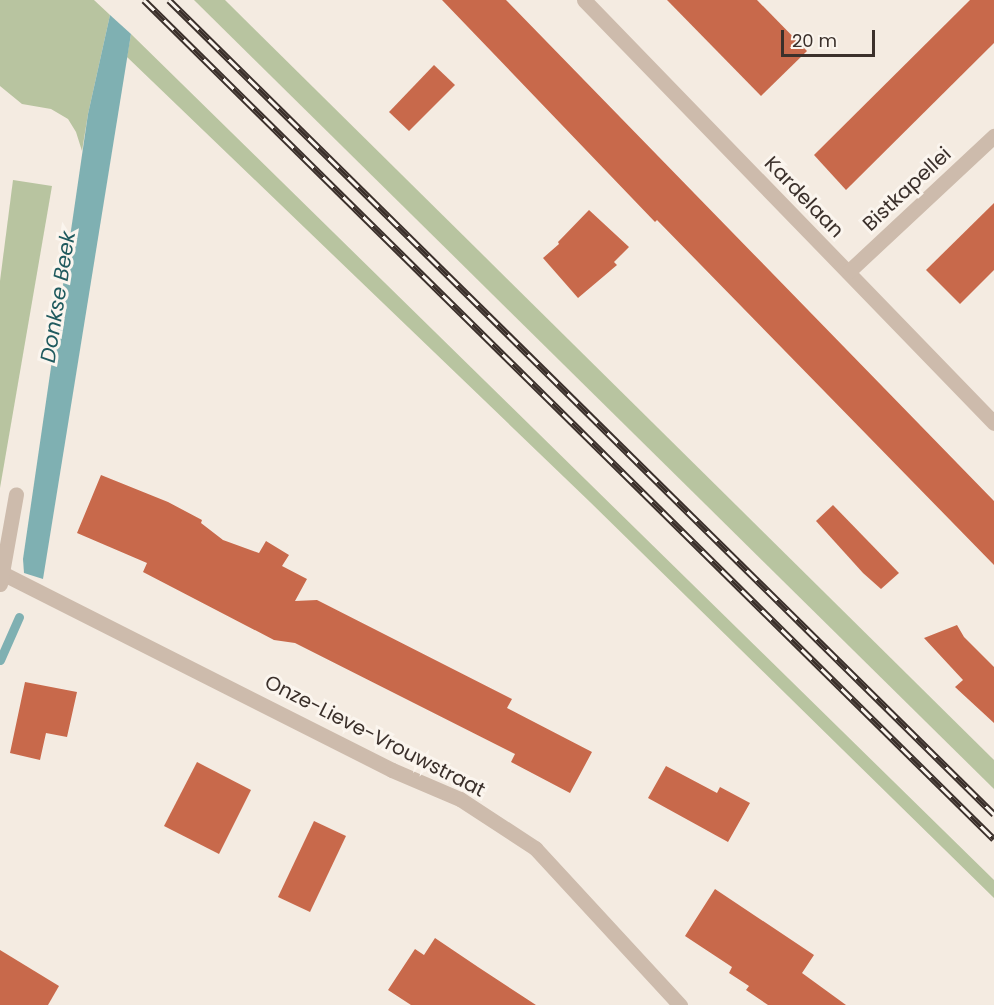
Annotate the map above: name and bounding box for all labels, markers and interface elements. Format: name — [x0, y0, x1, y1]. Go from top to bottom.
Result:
scale bar — [784, 18, 878, 56]
text: 20 m — [792, 28, 837, 53]
street label: Bistkapellei — [858, 142, 956, 236]
street label: Kardelaan — [759, 151, 849, 243]
water label: Donkse Beek — [35, 230, 81, 364]
street label: Onze-Lieve-Vrouwstraat — [261, 670, 489, 802]

